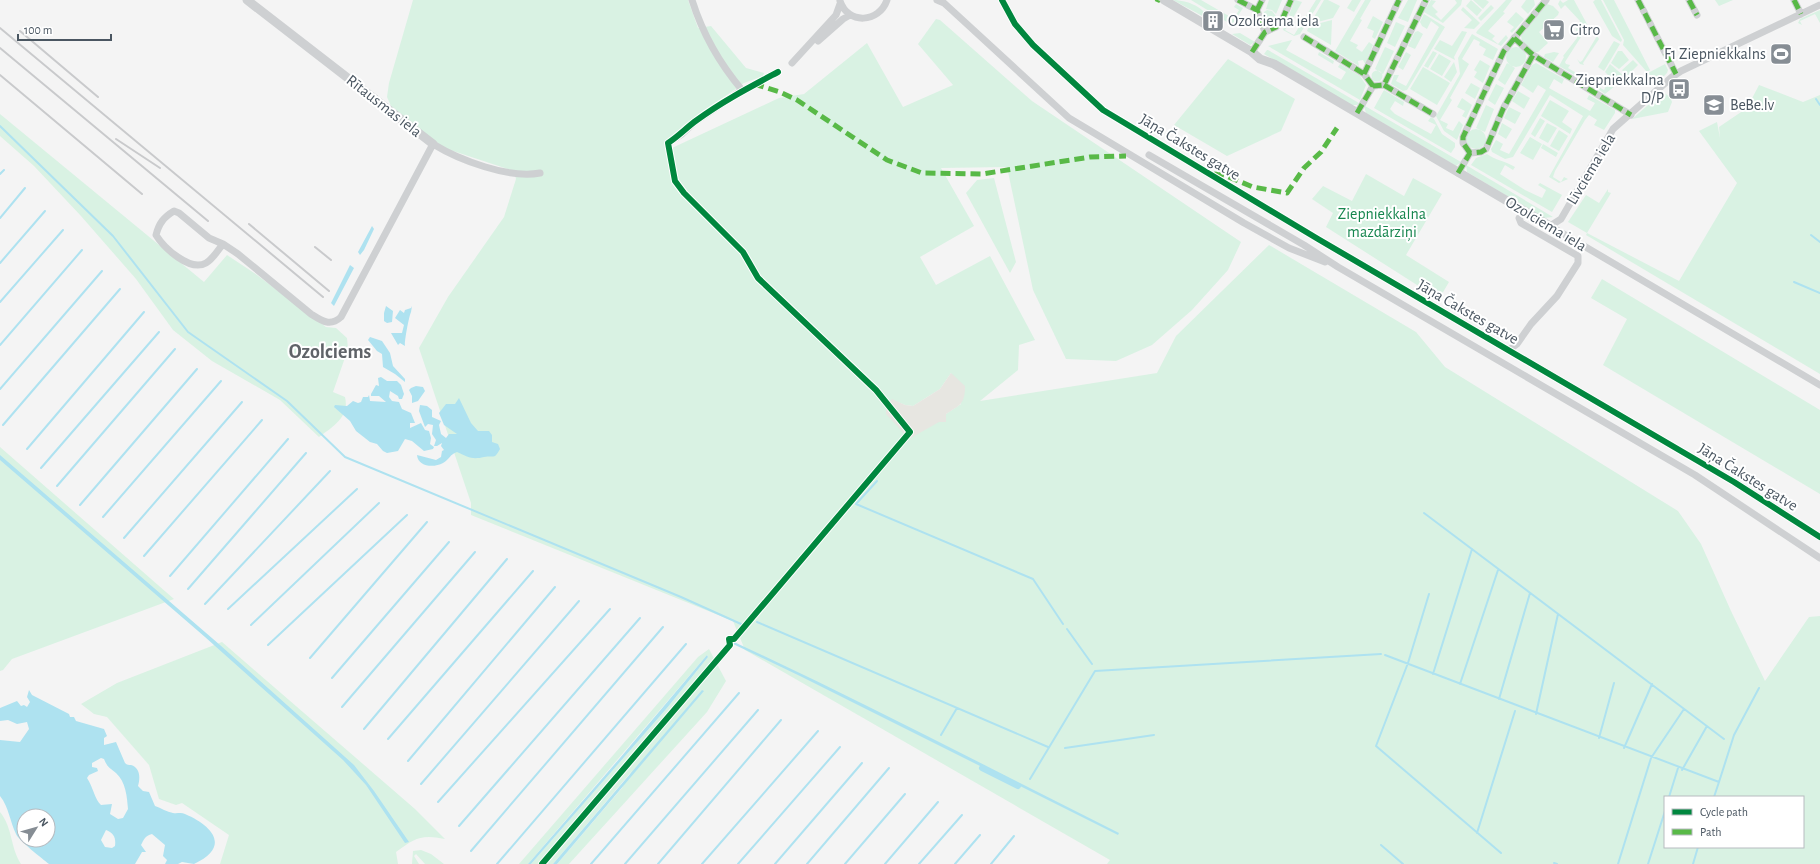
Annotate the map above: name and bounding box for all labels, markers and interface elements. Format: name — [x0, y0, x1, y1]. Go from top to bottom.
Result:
building icon: Ozolciema iela — [1200, 8, 1226, 34]
place label: Ozolciema iela — [1228, 13, 1319, 29]
scale bar — [18, 16, 111, 42]
supermarket icon: Citro — [1541, 17, 1567, 43]
place label: Citro — [1570, 22, 1600, 38]
text: 100 m — [24, 24, 52, 36]
sports icon: F1 Ziepniekkalns — [1768, 41, 1794, 67]
place label: F1 Ziepniekkalns — [1664, 46, 1766, 62]
street label: Rītausmas iela — [343, 72, 425, 140]
place label: Ziepniekkalna D/P — [1576, 72, 1664, 106]
bus stop icon: Ziepniekkalna D/P — [1666, 76, 1692, 102]
school or university icon: BeBe.lv — [1701, 92, 1727, 118]
place label: BeBe.lv — [1730, 97, 1775, 113]
street label: Jāņa Čakstes gatve — [1136, 109, 1244, 185]
street label: Līvciema iela — [1564, 131, 1618, 207]
street label: Ozolciema iela — [1503, 194, 1589, 254]
park label: Ziepniekkalna mazdārziņi — [1338, 206, 1426, 242]
street label: Jāņa Čakstes gatve — [1414, 275, 1522, 349]
district label: Ozolciems — [289, 342, 372, 362]
street label: Jāņa Čakstes gatve — [1694, 438, 1802, 516]
legend — [1664, 796, 1804, 848]
text: Cycle path — [1700, 806, 1748, 819]
north arrow — [16, 808, 56, 848]
text: N — [37, 816, 50, 829]
text: Path — [1700, 826, 1722, 838]

